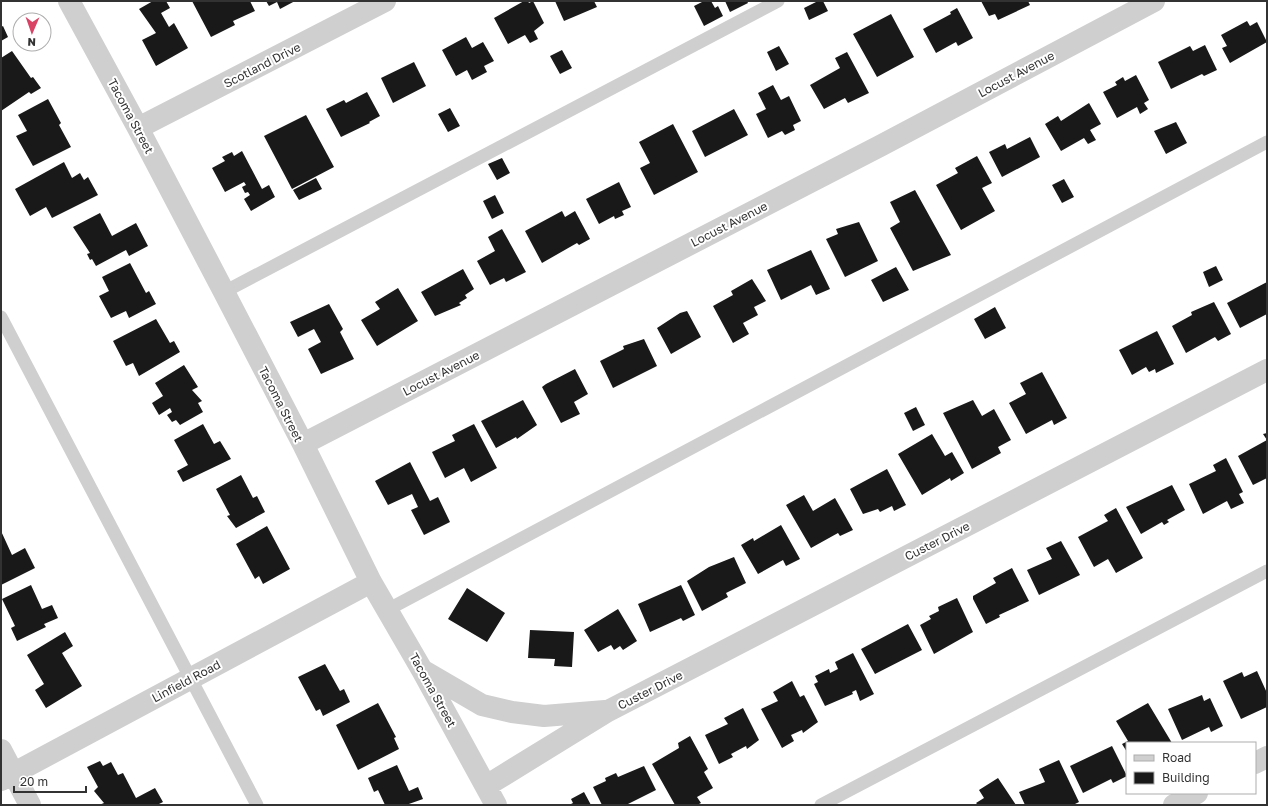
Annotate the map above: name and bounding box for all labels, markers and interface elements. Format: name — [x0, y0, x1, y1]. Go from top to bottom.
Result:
north arrow — [12, 12, 52, 52]
text: N — [27, 36, 36, 49]
street label: Scotland Drive — [221, 39, 303, 91]
street label: Locust Avenue — [975, 48, 1057, 100]
street label: Tacoma Street — [105, 76, 157, 156]
street label: Locust Avenue — [688, 198, 770, 250]
street label: Locust Avenue — [400, 347, 482, 399]
street label: Tacoma Street — [256, 364, 307, 444]
street label: Custer Drive — [902, 518, 972, 564]
street label: Tacoma Street — [406, 650, 460, 730]
street label: Linfield Road — [149, 657, 223, 705]
street label: Custer Drive — [615, 667, 685, 713]
legend — [1126, 742, 1256, 794]
text: Road — [1162, 750, 1191, 765]
scale bar — [14, 768, 86, 794]
text: Building — [1162, 770, 1210, 785]
text: 20 m — [20, 774, 48, 789]

